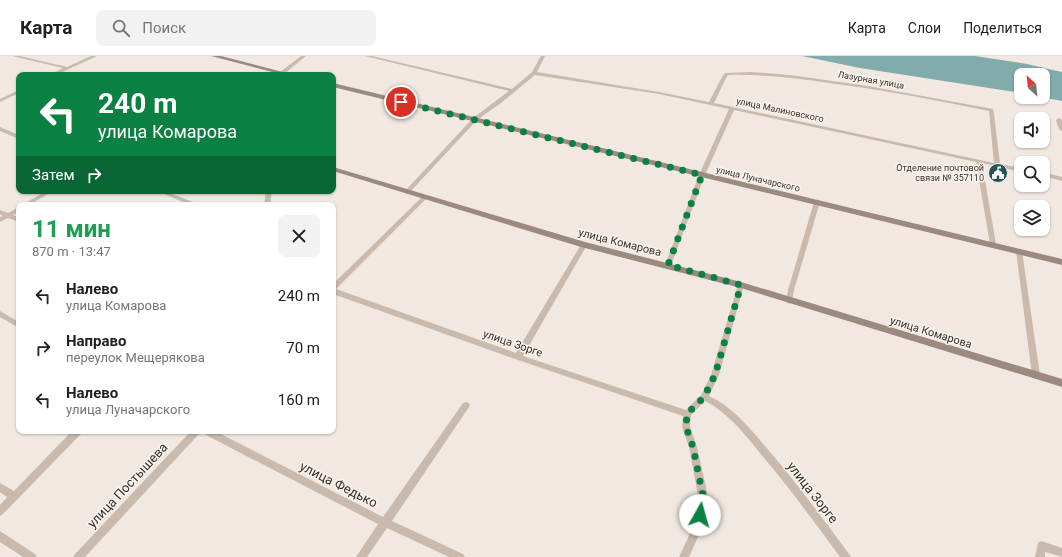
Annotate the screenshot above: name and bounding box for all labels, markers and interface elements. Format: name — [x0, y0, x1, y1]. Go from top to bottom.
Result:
search box — [96, 10, 376, 46]
text: Карта — [20, 16, 72, 39]
icon: search — [110, 17, 132, 39]
text: Поиск — [142, 19, 186, 37]
text: Карта — [848, 20, 886, 36]
text: Слои — [908, 20, 941, 36]
text: Поделиться — [963, 20, 1042, 36]
north arrow — [1014, 68, 1050, 104]
map controls — [1014, 68, 1050, 236]
street label: Лазурная улица — [837, 69, 905, 91]
pin — [384, 85, 418, 119]
text: 240 m — [98, 87, 177, 120]
icon: left — [32, 88, 84, 140]
icon: arrive — [390, 91, 412, 113]
street label: улица Малиновского — [735, 96, 825, 124]
button: sound — [1014, 112, 1050, 148]
text: улица Комарова — [98, 121, 237, 142]
button: search — [1014, 156, 1050, 192]
public building icon: Отделение почтовой связи № 357110 — [987, 162, 1009, 184]
place label: Отделение почтовой связи № 357110 — [896, 163, 984, 183]
icon: right — [83, 164, 105, 186]
street label: улица Луначарского — [715, 164, 801, 194]
text: Затем — [32, 166, 75, 184]
button: layers — [1014, 200, 1050, 236]
text: 11 мин — [32, 215, 111, 243]
button: close — [278, 215, 320, 257]
street label: улица Комарова — [577, 226, 663, 259]
text: 870 m · 13:47 — [32, 244, 111, 259]
text: Налево — [66, 280, 118, 298]
icon: left — [32, 285, 54, 307]
text: 240 m — [278, 287, 320, 305]
text: улица Комарова — [66, 298, 166, 313]
street label: улица Комарова — [888, 314, 973, 351]
street label: улица Зорге — [481, 327, 545, 360]
text: Направо — [66, 332, 127, 350]
icon: right — [32, 337, 54, 359]
text: 70 m — [286, 339, 320, 357]
text: переулок Мещерякова — [66, 350, 205, 365]
text: Налево — [66, 384, 118, 402]
icon: left — [32, 389, 54, 411]
text: 160 m — [278, 391, 320, 409]
text: улица Луначарского — [66, 402, 190, 417]
street label: улица Постышева — [84, 440, 171, 531]
street label: улица Федько — [297, 458, 380, 510]
street label: улица Зорге — [784, 459, 841, 526]
position arrow — [679, 494, 721, 536]

